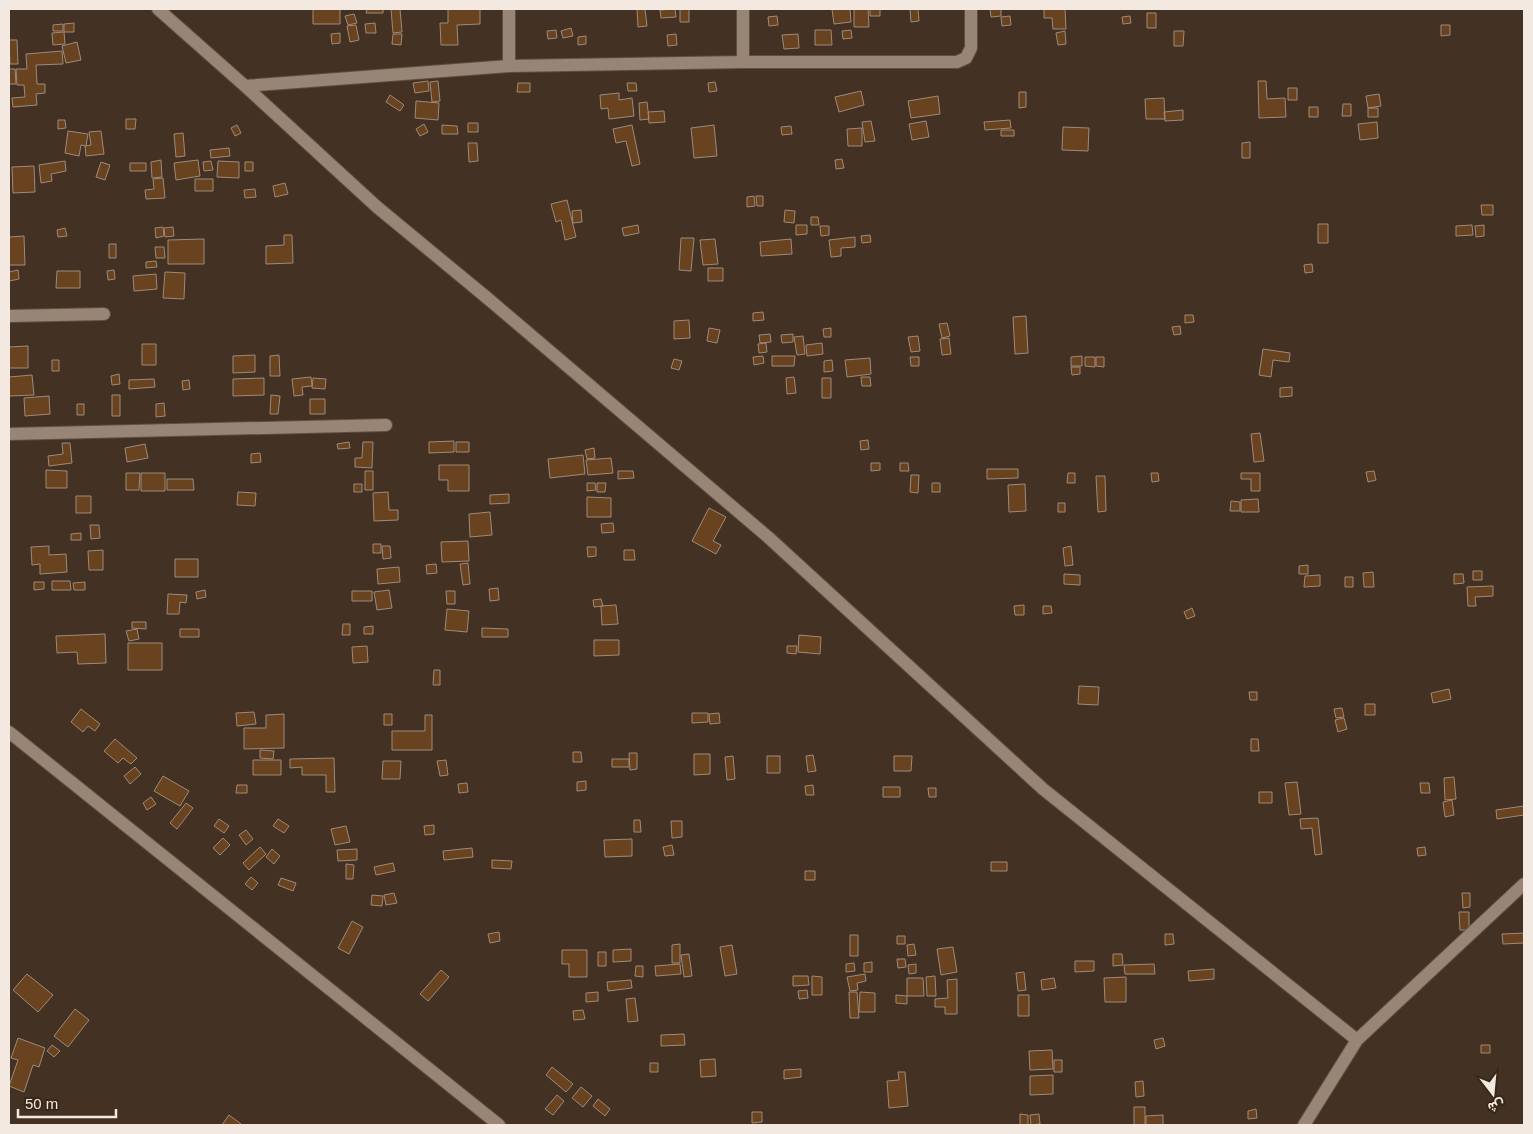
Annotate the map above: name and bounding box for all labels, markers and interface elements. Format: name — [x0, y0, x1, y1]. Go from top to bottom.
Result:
north arrow — [1468, 1069, 1518, 1119]
scale bar — [18, 1086, 115, 1118]
text: 50 m — [25, 1095, 58, 1112]
text: ش — [1486, 1096, 1507, 1117]

